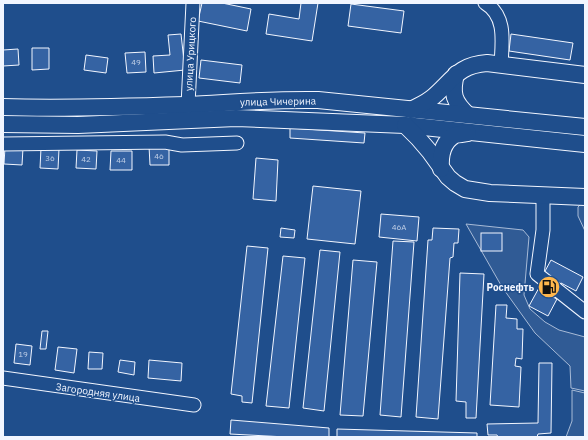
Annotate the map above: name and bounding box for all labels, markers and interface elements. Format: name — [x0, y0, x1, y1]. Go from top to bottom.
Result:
street label: улица Урицкого — [182, 16, 199, 91]
house number: 49 — [131, 57, 141, 67]
street label: улица Чичерина — [240, 94, 317, 109]
house number: 46 — [154, 151, 164, 161]
house number: 36 — [45, 153, 55, 163]
house number: 42 — [81, 154, 91, 164]
house number: 44 — [116, 155, 126, 165]
house number: 46А — [392, 222, 406, 232]
fuel station icon: Роснефть — [536, 274, 562, 300]
place label: Роснефть — [487, 281, 534, 294]
house number: 19 — [18, 349, 28, 359]
street label: Загородняя улица — [55, 380, 142, 405]

